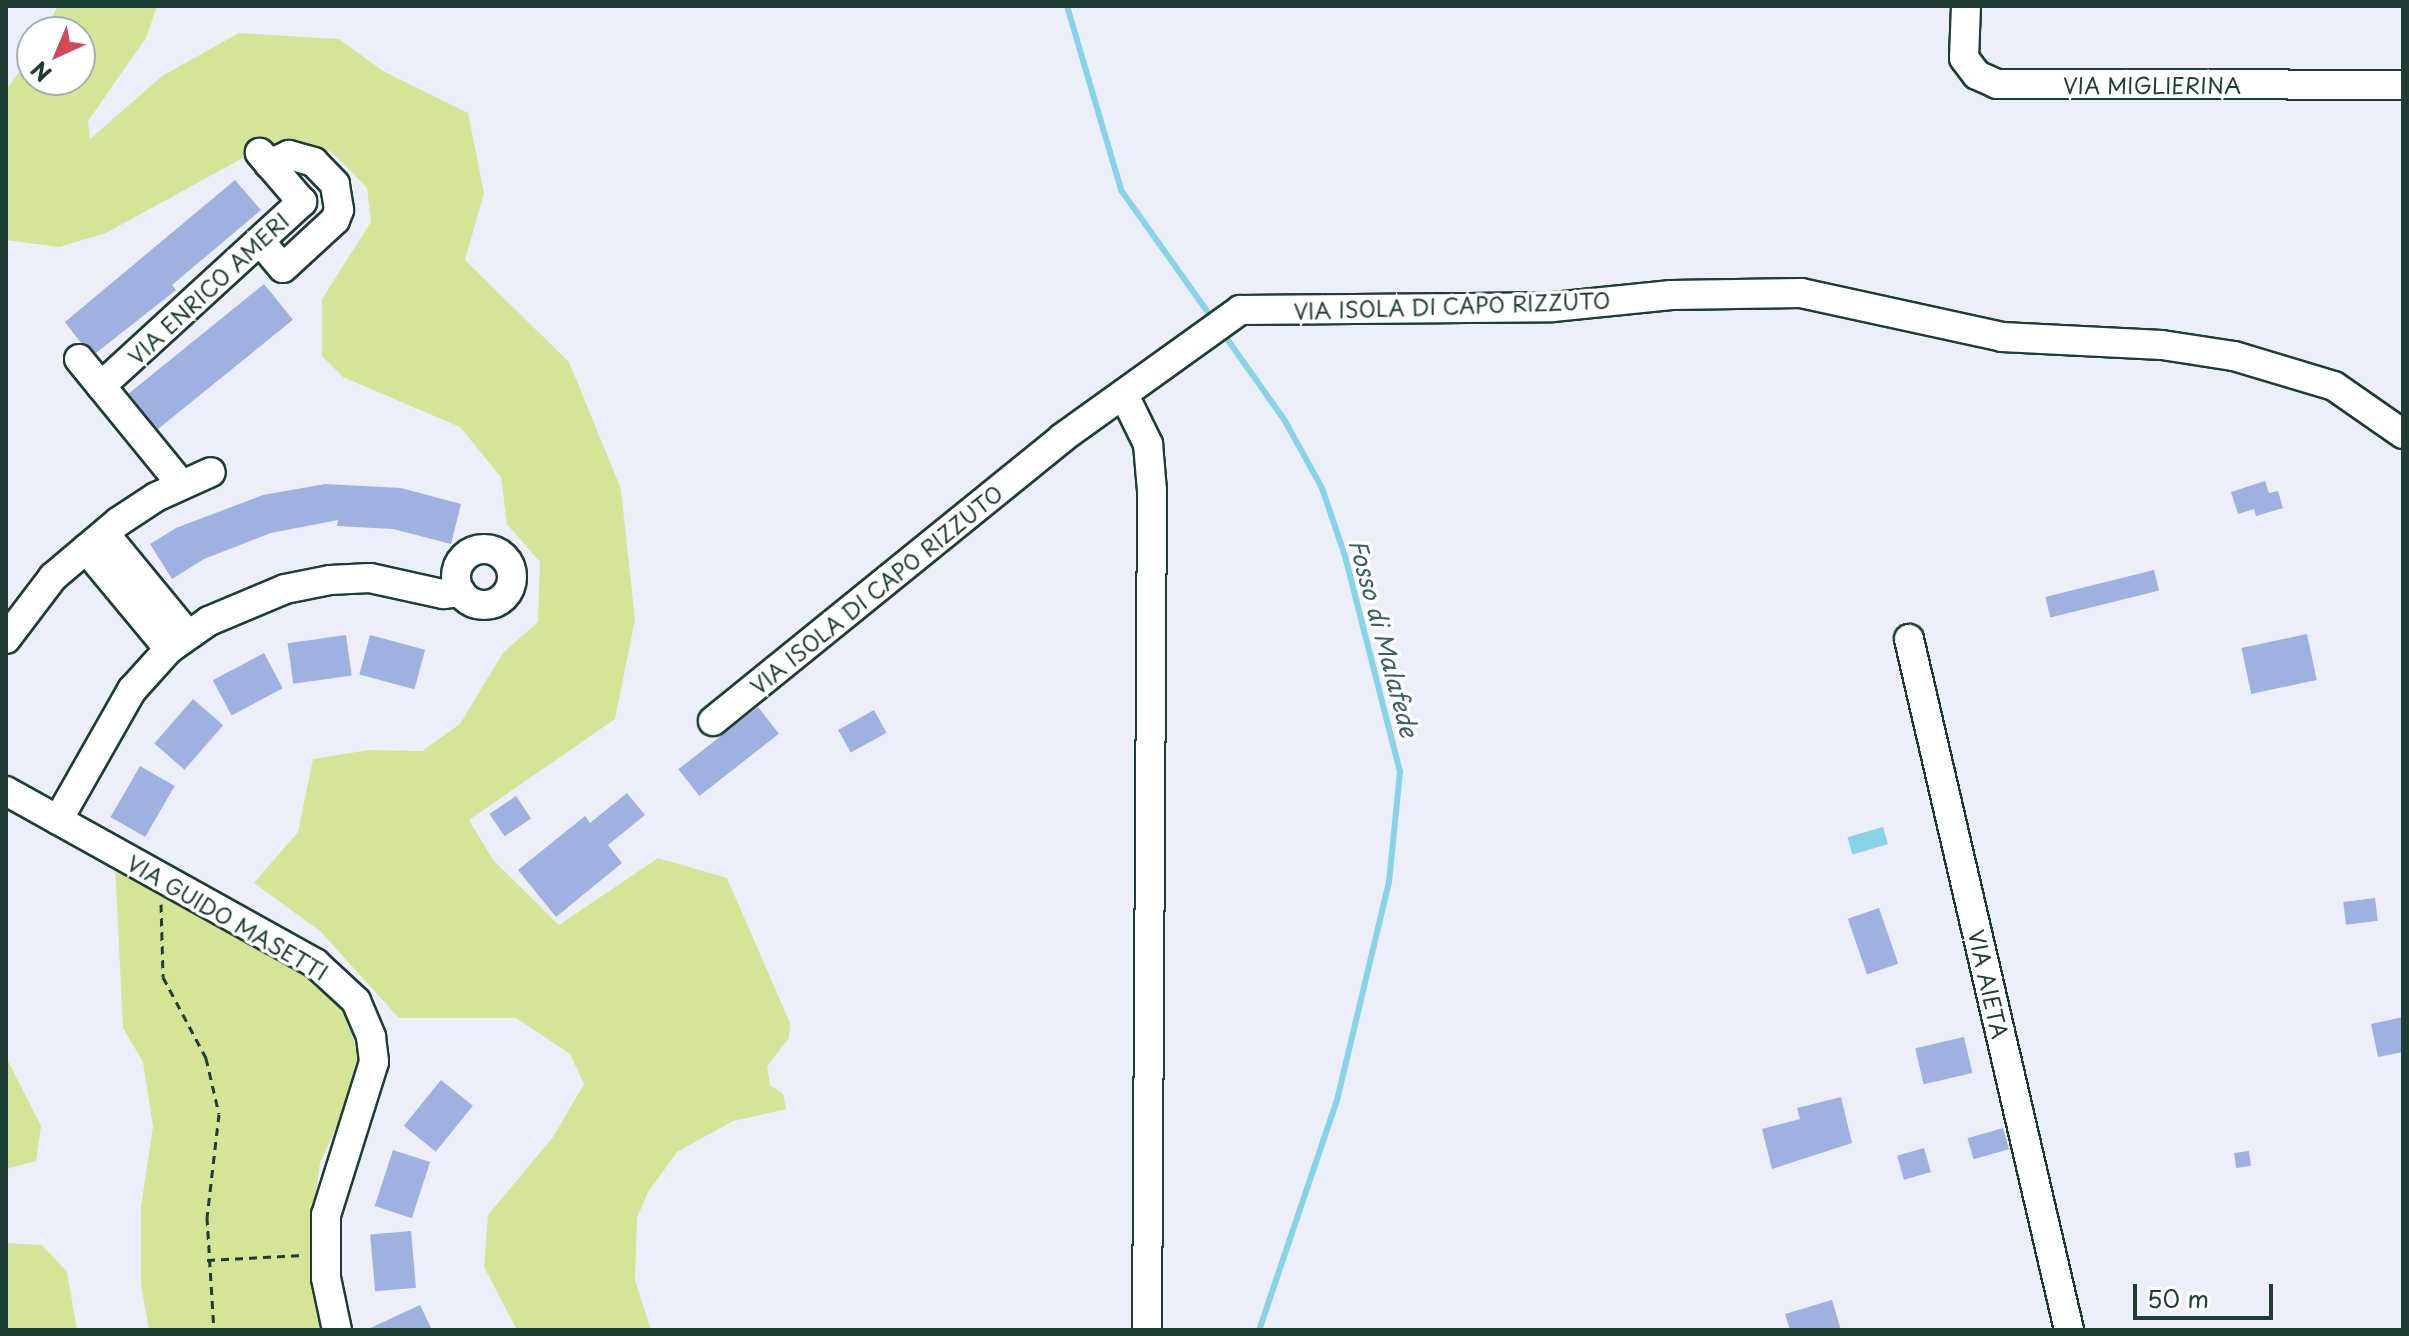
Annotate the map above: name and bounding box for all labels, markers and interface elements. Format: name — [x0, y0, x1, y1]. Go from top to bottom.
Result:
north arrow — [16, 16, 96, 96]
text: N — [23, 54, 58, 90]
street label: VIA MIGLIERINA — [2063, 72, 2241, 98]
street label: VIA ENRICO AMERI — [121, 206, 295, 370]
street label: VIA ISOLA DI CAPO RIZZUTO — [1291, 286, 1613, 324]
street label: VIA ISOLA DI CAPO RIZZUTO — [743, 478, 1009, 700]
water label: Fosso di Malafede — [1344, 535, 1424, 741]
street label: VIA GUIDO MASETTI — [121, 848, 335, 986]
street label: VIA AIETA — [1964, 927, 2014, 1041]
scale bar — [2137, 1268, 2277, 1318]
text: 50 m — [2147, 1280, 2209, 1316]

